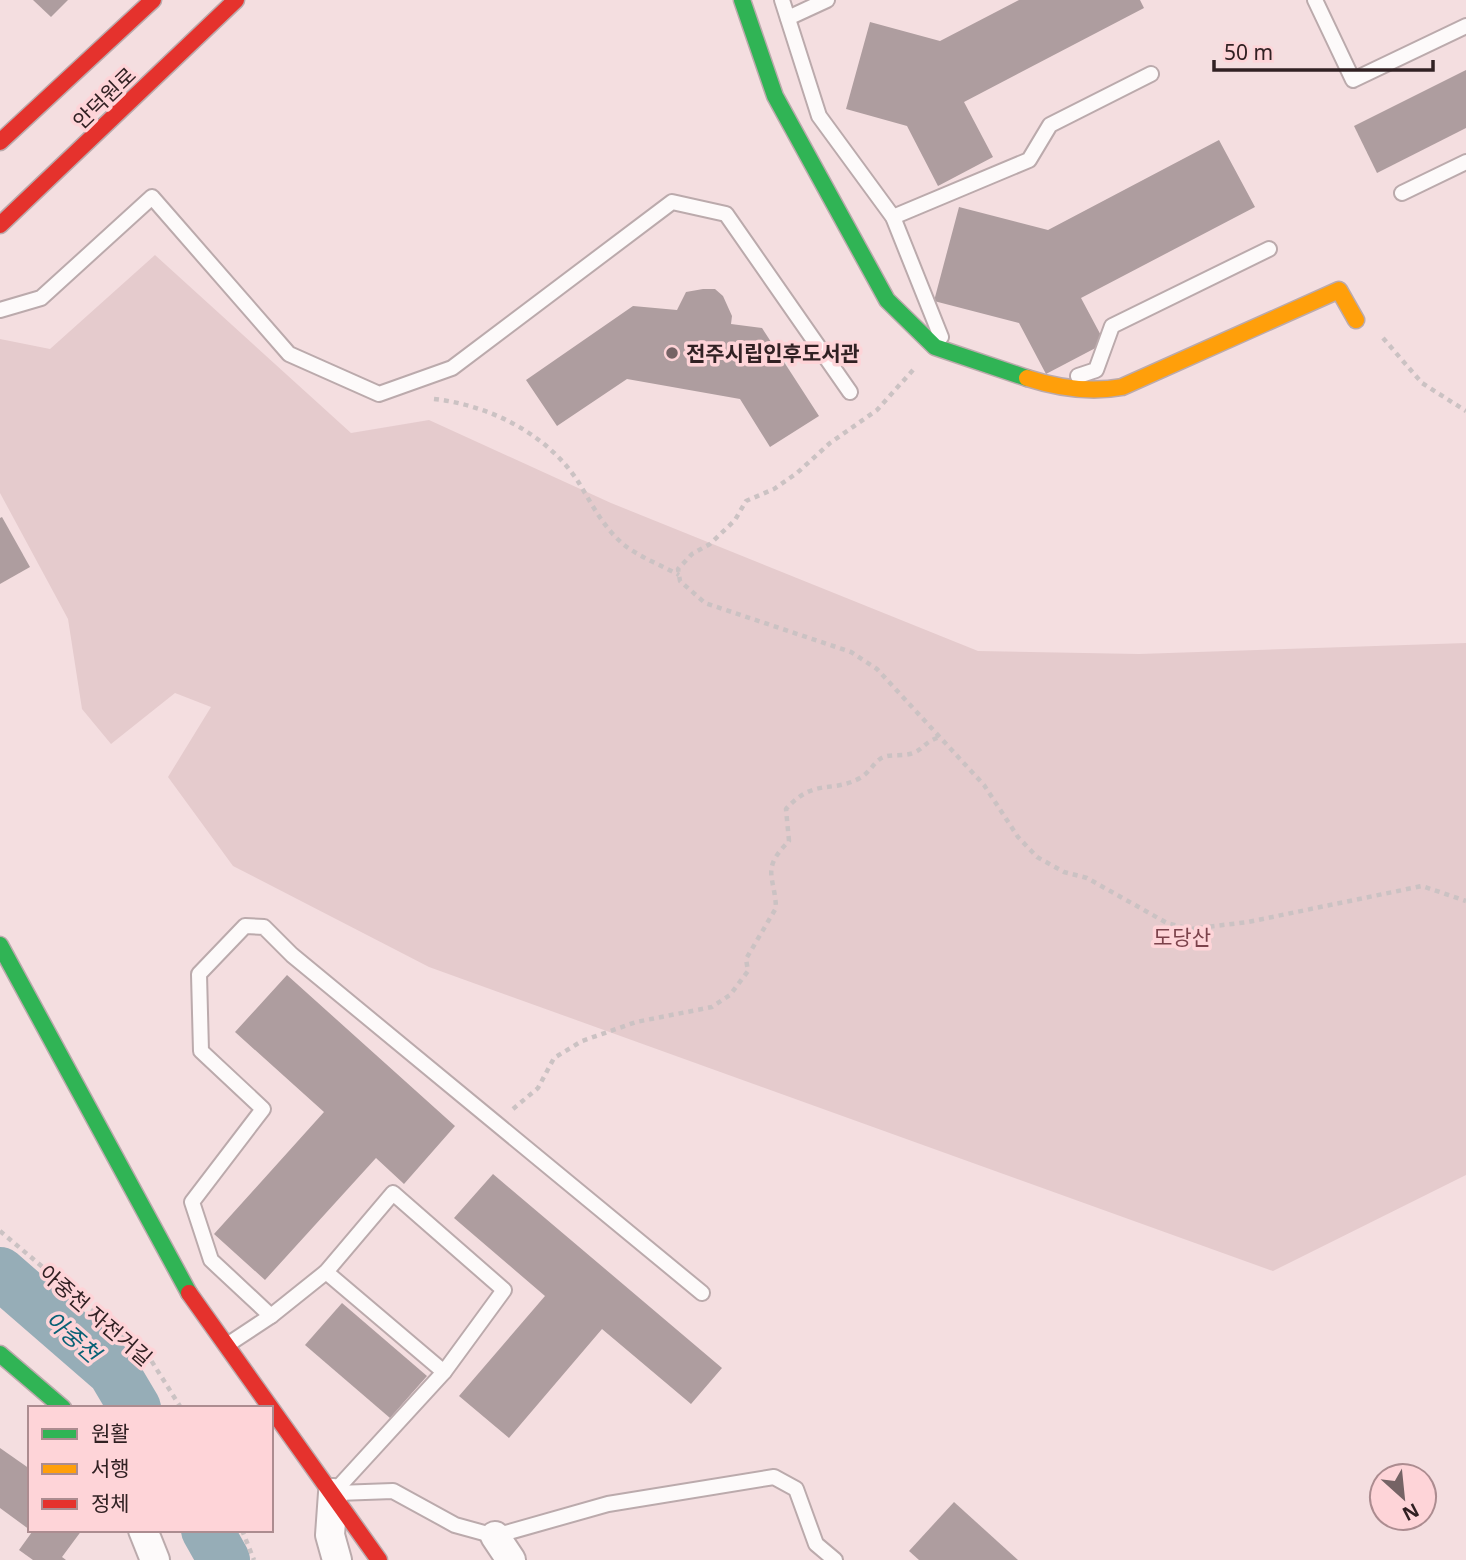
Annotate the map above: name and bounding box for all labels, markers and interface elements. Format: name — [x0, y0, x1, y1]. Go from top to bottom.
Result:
scale bar — [1214, 28, 1433, 72]
text: 50 m — [1224, 38, 1273, 66]
street label: 안덕원로 — [66, 61, 142, 135]
place label: 전주시립인후도서관 — [686, 339, 860, 367]
marker: 전주시립인후도서관 — [664, 345, 680, 361]
park label: 도당산 — [1153, 923, 1211, 951]
street label: 아중천 자전거길 — [35, 1259, 157, 1371]
water label: 아중천 — [40, 1305, 106, 1367]
legend — [28, 1406, 273, 1532]
text: 원활 — [91, 1419, 130, 1447]
text: 서행 — [91, 1454, 130, 1482]
north arrow — [1368, 1462, 1438, 1532]
text: 정체 — [91, 1489, 130, 1517]
text: N — [1398, 1497, 1424, 1527]

